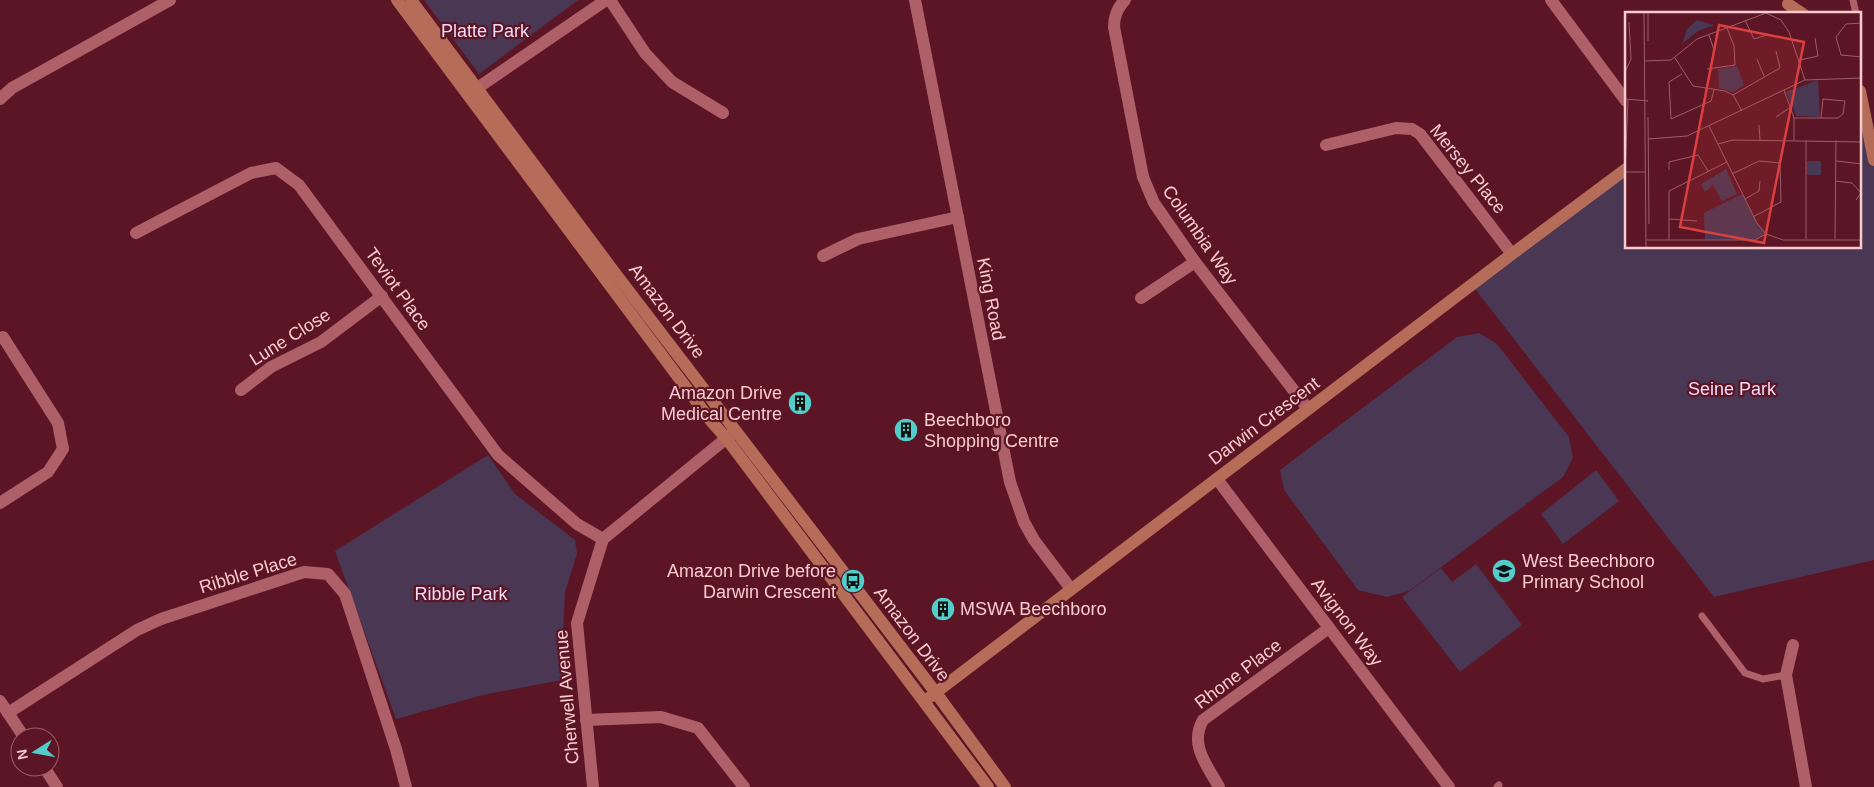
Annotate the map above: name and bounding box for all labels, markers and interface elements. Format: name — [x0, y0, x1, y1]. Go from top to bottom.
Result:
inset map — [1625, 12, 1862, 249]
park label: Platte Park — [441, 21, 530, 41]
street label: Mersey Place — [1426, 120, 1510, 218]
street label: Columbia Way — [1158, 182, 1242, 288]
street label: Teviot Place — [361, 244, 435, 334]
street label: King Road — [973, 256, 1009, 342]
street label: Amazon Drive — [625, 260, 709, 362]
street label: Lune Close — [246, 304, 334, 370]
street label: Darwin Crescent — [1205, 373, 1323, 469]
park label: Seine Park — [1688, 379, 1777, 399]
place label: Amazon Drive Medical Centre — [661, 383, 782, 424]
building icon: Amazon Drive Medical Centre — [787, 390, 813, 416]
place label: Beechboro Shopping Centre — [924, 410, 1059, 451]
building icon: Beechboro Shopping Centre — [893, 417, 919, 443]
street label: Ribble Place — [197, 549, 299, 597]
place label: West Beechboro Primary School — [1522, 551, 1655, 592]
school or university icon: West Beechboro Primary School — [1491, 558, 1517, 584]
place label: Amazon Drive before Darwin Crescent — [667, 561, 836, 602]
bus stop icon: Amazon Drive before Darwin Crescent — [840, 568, 866, 594]
street label: Avignon Way — [1307, 574, 1387, 670]
street label: Amazon Drive — [870, 583, 954, 685]
park label: Ribble Park — [414, 584, 509, 604]
building icon: MSWA Beechboro — [930, 596, 956, 622]
place label: MSWA Beechboro — [960, 599, 1106, 619]
street label: Cherwell Avenue — [551, 629, 583, 765]
street label: Rhone Place — [1191, 635, 1285, 713]
north arrow — [10, 727, 60, 777]
text: N — [13, 748, 31, 761]

